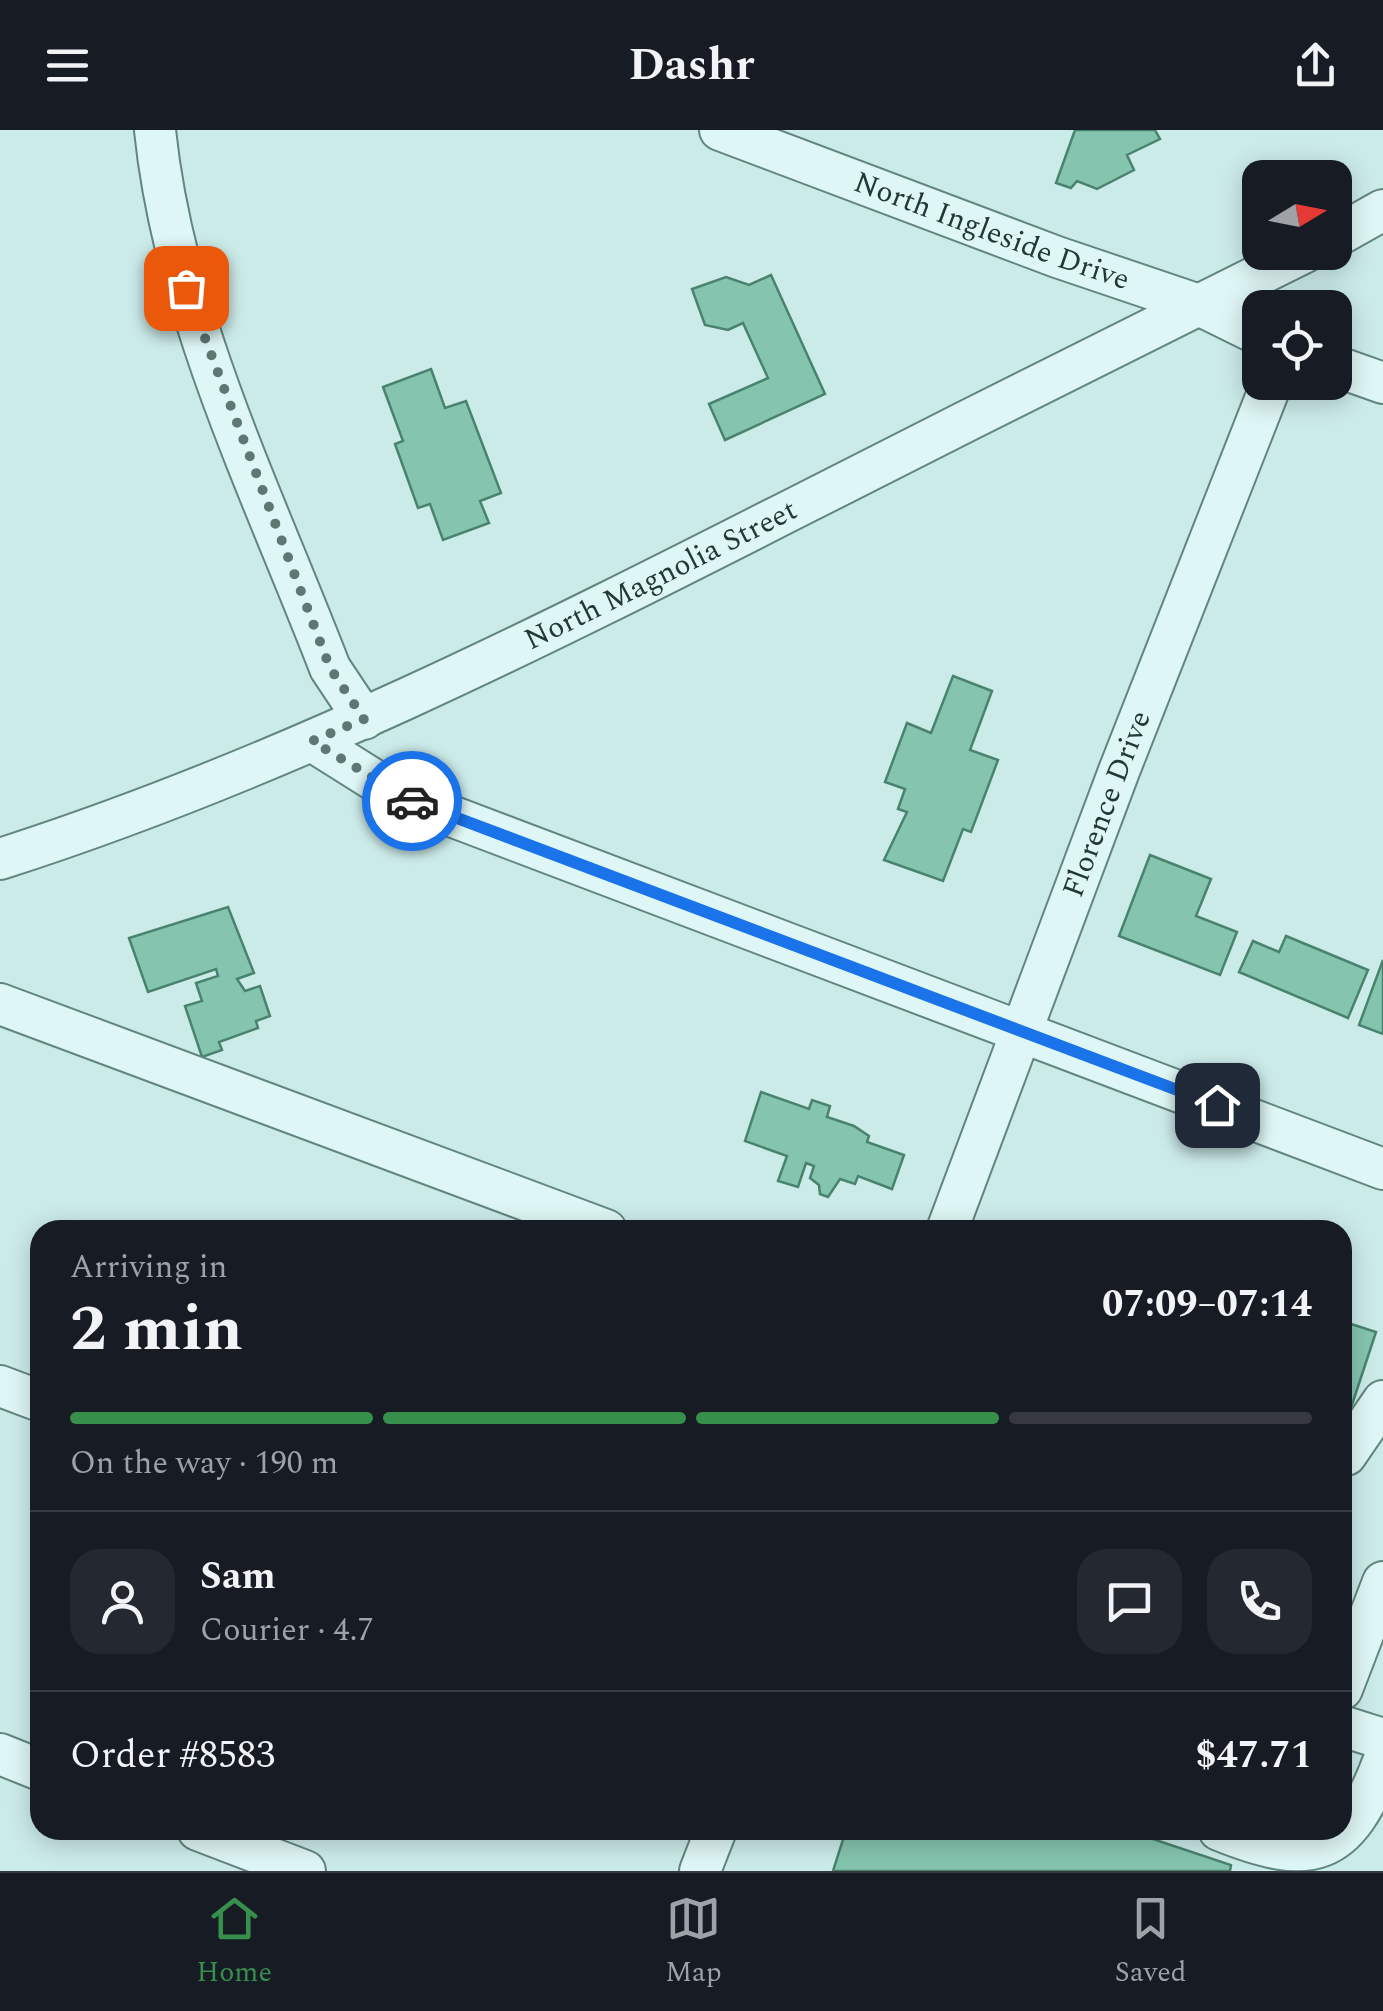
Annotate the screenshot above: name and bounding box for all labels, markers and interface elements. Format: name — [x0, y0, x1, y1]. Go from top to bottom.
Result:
text: Dashr — [629, 31, 754, 100]
icon: menu — [40, 38, 95, 93]
icon: share — [1288, 38, 1343, 93]
street label: North Ingleside Drive — [847, 159, 1136, 303]
north arrow — [1242, 160, 1352, 270]
map controls — [1242, 160, 1352, 400]
pin — [144, 246, 229, 331]
icon: bag — [159, 261, 214, 316]
button: locate — [1242, 290, 1352, 400]
street label: North Magnolia Street — [517, 488, 805, 663]
street label: Florence Drive — [1051, 704, 1164, 904]
courier — [362, 751, 462, 851]
icon: car — [385, 774, 440, 829]
pin — [1175, 1063, 1260, 1148]
icon: home — [1190, 1078, 1245, 1133]
text: Arriving in — [70, 1243, 227, 1292]
text: 07:09–07:14 — [1102, 1276, 1312, 1334]
text: 2 min — [70, 1280, 243, 1379]
text: On the way · 190 m — [70, 1439, 338, 1488]
text: Sam — [200, 1548, 276, 1606]
button: person — [70, 1549, 175, 1654]
button: chat — [1077, 1549, 1182, 1654]
button: phone — [1207, 1549, 1312, 1654]
text: Courier · 4.7 — [200, 1606, 373, 1655]
text: Order #8583 — [70, 1727, 275, 1785]
text: $47.71 — [1195, 1727, 1312, 1785]
tab: Home — [197, 1891, 272, 1994]
tab: Map — [665, 1891, 722, 1994]
tab: Saved — [1115, 1891, 1186, 1994]

